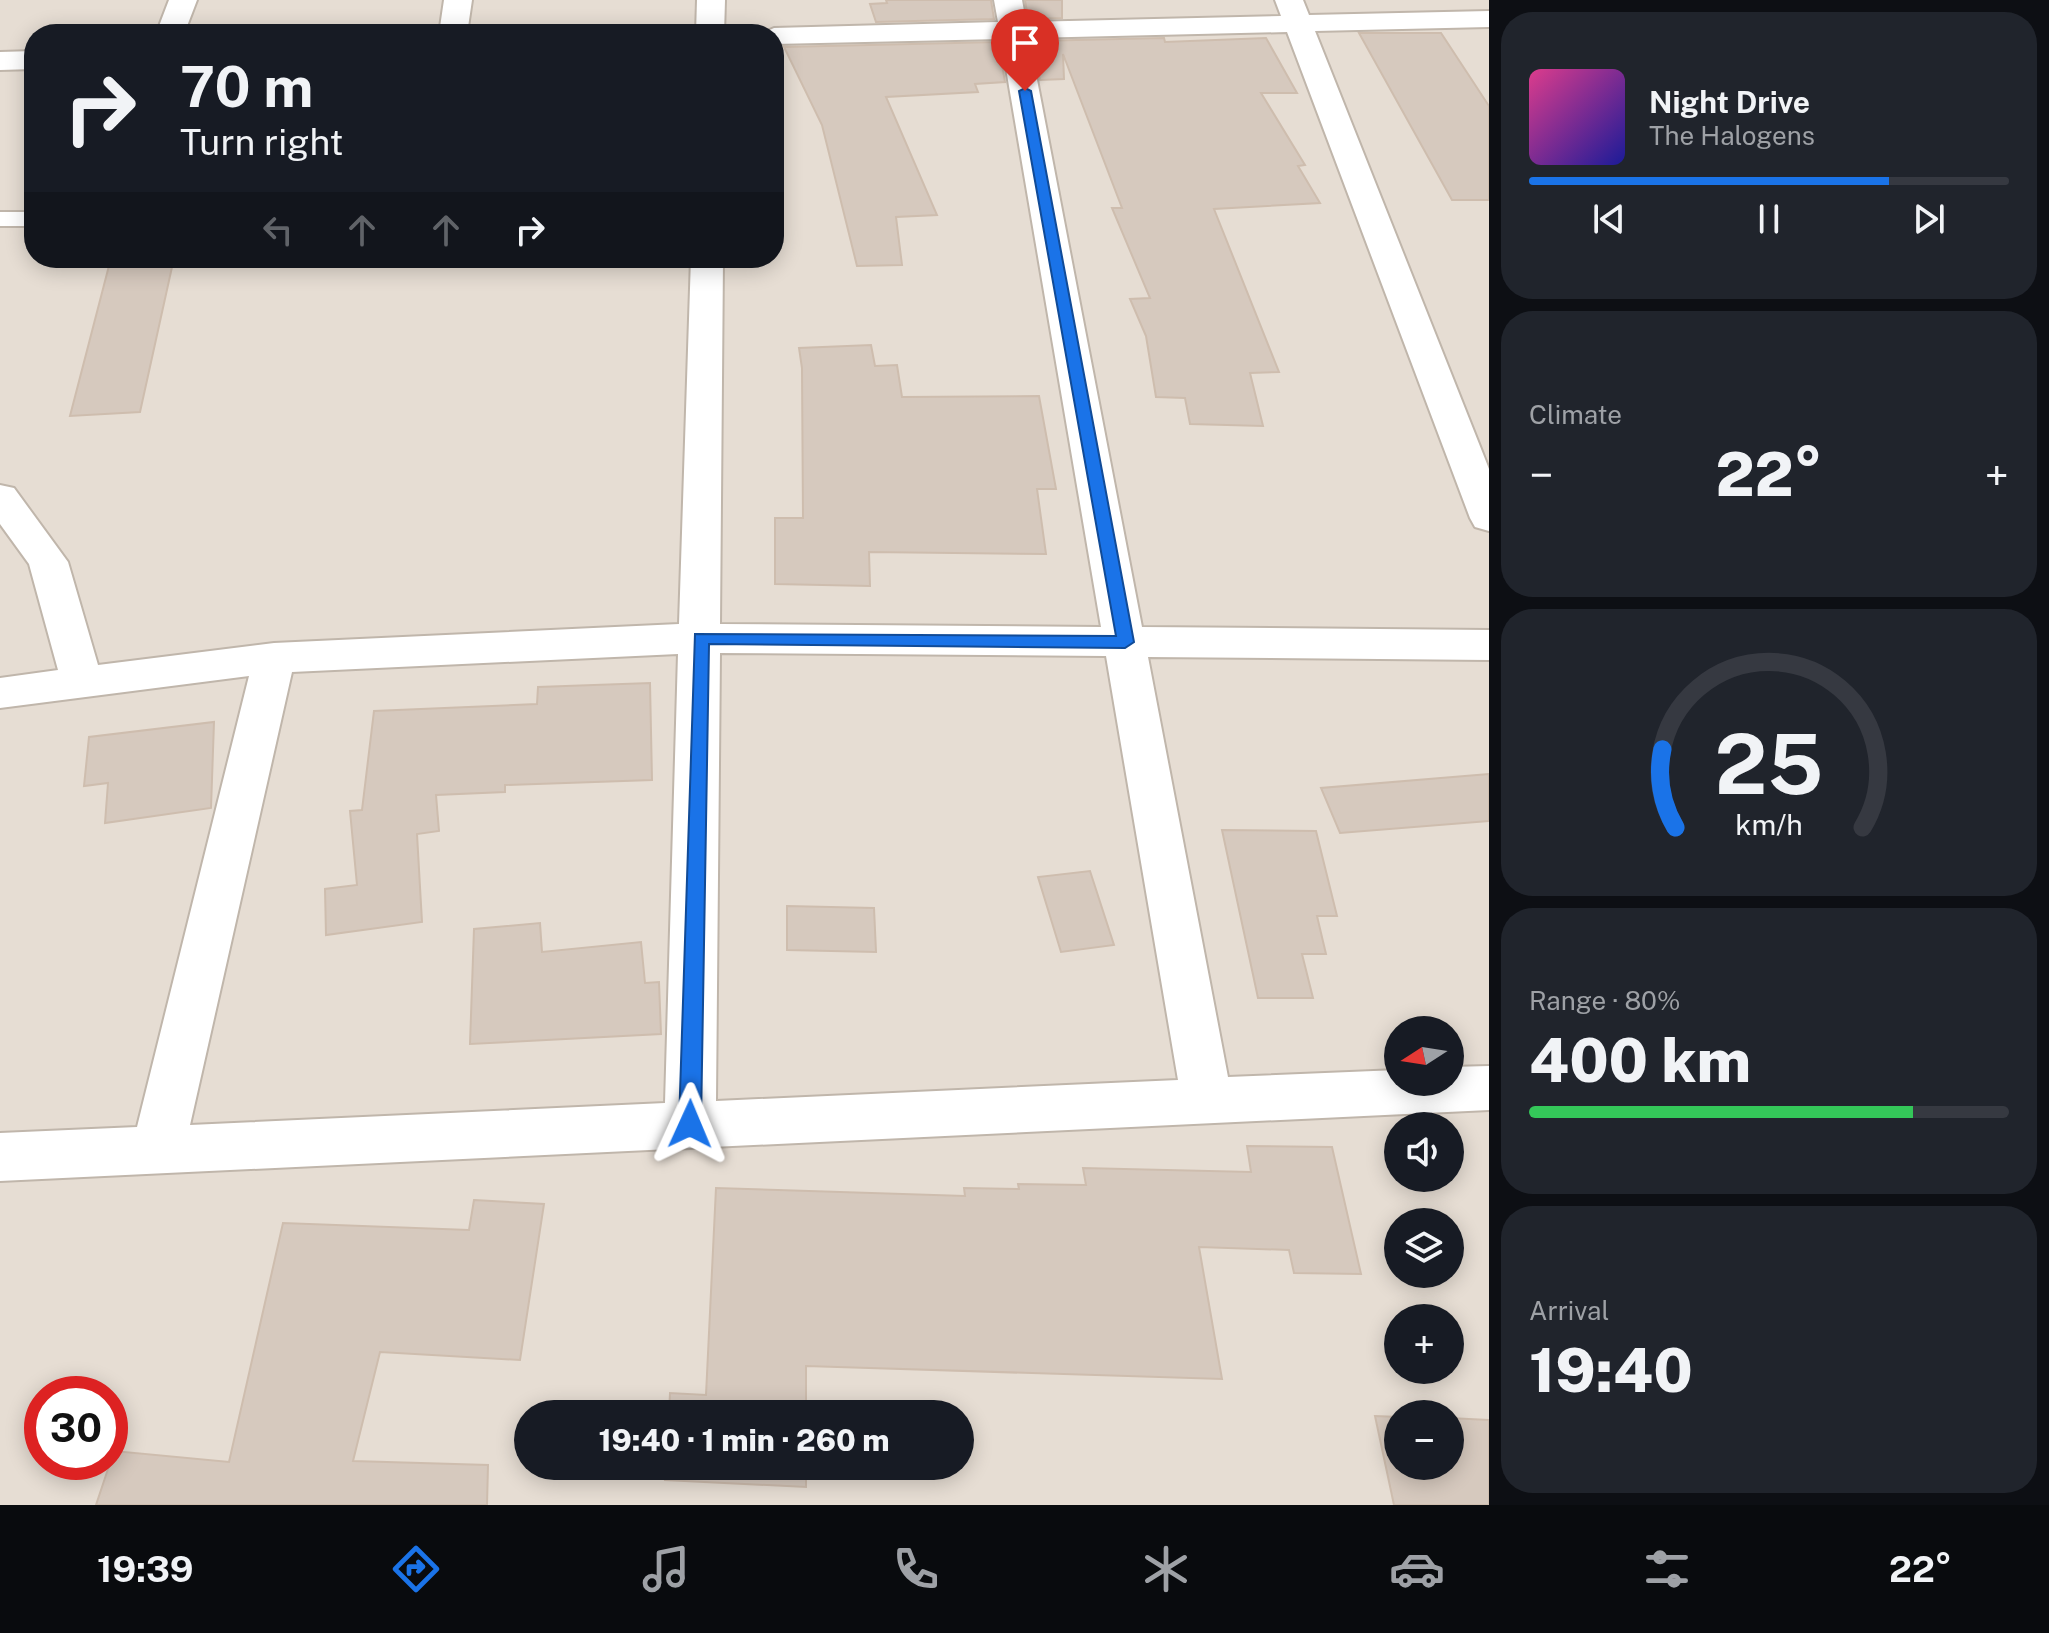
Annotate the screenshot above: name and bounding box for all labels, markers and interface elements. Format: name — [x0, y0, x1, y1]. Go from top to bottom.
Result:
pin — [991, 9, 1059, 91]
icon: arrive — [1003, 21, 1047, 65]
text: 70 m — [180, 54, 313, 120]
icon: right — [48, 56, 152, 160]
text: Night Drive — [1649, 84, 1810, 120]
text: The Halogens — [1649, 120, 1815, 151]
text: Turn right — [180, 121, 343, 163]
icon: previous — [1587, 197, 1631, 241]
icon: pause — [1747, 197, 1791, 241]
icon: next — [1907, 197, 1951, 241]
icon: left — [256, 208, 300, 252]
icon: ahead — [340, 208, 384, 252]
icon: ahead — [424, 208, 468, 252]
icon: right — [508, 208, 552, 252]
text: Climate — [1529, 399, 1622, 430]
text: 22° — [1715, 439, 1823, 510]
text: − — [1529, 449, 1553, 501]
text: + — [1985, 449, 2009, 501]
text: 25 — [1715, 715, 1823, 813]
text: km/h — [1735, 809, 1803, 842]
text: Range · 80% — [1529, 985, 1681, 1016]
north arrow — [1384, 1016, 1464, 1096]
map controls — [1384, 1016, 1464, 1480]
text: 400 km — [1529, 1025, 1751, 1096]
position arrow — [648, 1082, 732, 1166]
button: sound — [1384, 1112, 1464, 1192]
button: layers — [1384, 1208, 1464, 1288]
text: Arrival — [1529, 1295, 1609, 1326]
button: + — [1384, 1304, 1464, 1384]
text: 19:40 — [1529, 1335, 1693, 1406]
speed limit sign: 30 — [24, 1376, 128, 1480]
button: − — [1384, 1400, 1464, 1480]
text: 19:40 · 1 min · 260 m — [598, 1422, 890, 1458]
icon: directions — [388, 1541, 444, 1597]
icon: music — [638, 1541, 694, 1597]
icon: phone — [888, 1541, 944, 1597]
icon: climate — [1138, 1541, 1194, 1597]
icon: car — [1389, 1541, 1445, 1597]
icon: filters — [1639, 1541, 1695, 1597]
text: 19:39 — [97, 1548, 194, 1590]
text: 22° — [1889, 1548, 1952, 1590]

